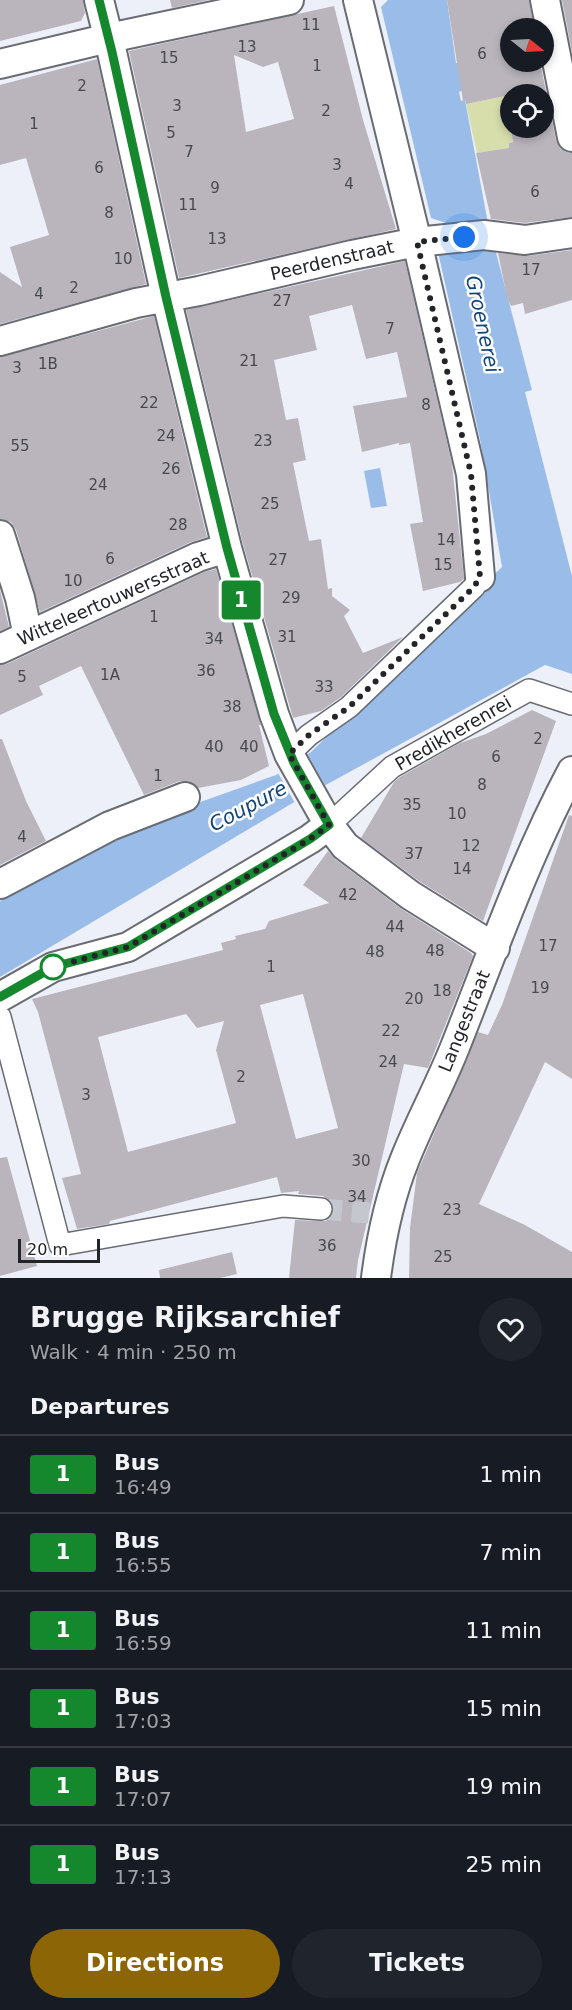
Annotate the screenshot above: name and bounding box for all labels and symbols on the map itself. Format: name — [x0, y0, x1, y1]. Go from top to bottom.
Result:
house number: 11 — [301, 16, 321, 34]
north arrow — [500, 18, 554, 72]
house number: 13 — [237, 38, 257, 56]
house number: 6 — [477, 45, 487, 63]
house number: 15 — [159, 49, 179, 67]
house number: 1 — [312, 57, 322, 75]
house number: 2 — [77, 77, 87, 95]
house number: 3 — [172, 97, 182, 115]
house number: 2 — [321, 102, 331, 120]
house number: 1 — [29, 115, 39, 133]
house number: 5 — [166, 124, 176, 142]
house number: 7 — [184, 143, 194, 161]
house number: 3 — [332, 156, 342, 174]
house number: 6 — [94, 159, 104, 177]
house number: 4 — [344, 175, 354, 193]
house number: 9 — [210, 179, 220, 197]
house number: 6 — [530, 183, 540, 201]
house number: 11 — [178, 196, 198, 214]
house number: 8 — [104, 204, 114, 222]
your location — [449, 222, 479, 252]
house number: 13 — [207, 230, 227, 248]
street label: Peerdenstraat — [268, 236, 396, 284]
house number: 10 — [113, 250, 133, 268]
house number: 17 — [521, 261, 541, 279]
water label: Groenerei — [461, 273, 505, 376]
house number: 2 — [69, 279, 79, 297]
house number: 4 — [34, 285, 44, 303]
house number: 27 — [272, 292, 292, 310]
house number: 7 — [385, 320, 395, 338]
house number: 21 — [239, 352, 259, 370]
house number: 1B — [38, 355, 58, 373]
house number: 3 — [12, 359, 22, 377]
house number: 22 — [139, 394, 159, 412]
house number: 8 — [421, 396, 431, 414]
house number: 24 — [156, 427, 176, 445]
house number: 23 — [253, 432, 273, 450]
house number: 55 — [10, 437, 30, 455]
house number: 26 — [161, 460, 181, 478]
house number: 24 — [88, 476, 108, 494]
house number: 25 — [260, 495, 280, 513]
house number: 28 — [168, 516, 188, 534]
house number: 14 — [436, 531, 456, 549]
street label: Witteleertouwersstraat — [14, 546, 212, 650]
house number: 6 — [105, 550, 115, 568]
house number: 27 — [268, 551, 288, 569]
house number: 15 — [433, 556, 453, 574]
house number: 10 — [63, 572, 83, 590]
line badge: 1 — [222, 580, 260, 620]
house number: 29 — [281, 589, 301, 607]
house number: 1 — [149, 608, 159, 626]
house number: 31 — [277, 628, 297, 646]
house number: 34 — [204, 630, 224, 648]
house number: 36 — [196, 662, 216, 680]
house number: 1A — [100, 666, 121, 684]
house number: 5 — [17, 668, 27, 686]
house number: 33 — [314, 678, 334, 696]
street label: Predikherenrei — [391, 691, 515, 775]
house number: 38 — [222, 698, 242, 716]
house number: 2 — [533, 730, 543, 748]
house number: 40 — [204, 738, 224, 756]
house number: 40 — [239, 738, 259, 756]
house number: 6 — [491, 748, 501, 766]
house number: 1 — [153, 767, 163, 785]
water label: Coupure — [205, 776, 291, 836]
house number: 8 — [477, 776, 487, 794]
house number: 35 — [402, 796, 422, 814]
house number: 10 — [447, 805, 467, 823]
house number: 4 — [17, 828, 27, 846]
house number: 12 — [461, 837, 481, 855]
house number: 37 — [404, 845, 424, 863]
house number: 14 — [452, 860, 472, 878]
house number: 42 — [338, 886, 358, 904]
house number: 44 — [385, 918, 405, 936]
house number: 17 — [538, 937, 558, 955]
house number: 48 — [425, 942, 445, 960]
house number: 48 — [365, 943, 385, 961]
unlabelled marker — [40, 954, 66, 980]
house number: 1 — [266, 958, 276, 976]
street label: Langestraat — [434, 967, 494, 1075]
house number: 19 — [530, 979, 550, 997]
house number: 18 — [432, 982, 452, 1000]
house number: 20 — [404, 990, 424, 1008]
house number: 22 — [381, 1022, 401, 1040]
house number: 24 — [378, 1053, 398, 1071]
house number: 2 — [236, 1068, 246, 1086]
house number: 3 — [81, 1086, 91, 1104]
house number: 30 — [351, 1152, 371, 1170]
house number: 34 — [347, 1188, 367, 1206]
house number: 23 — [442, 1201, 462, 1219]
scale bar — [18, 1236, 100, 1264]
house number: 36 — [317, 1237, 337, 1255]
house number: 25 — [433, 1248, 453, 1266]

